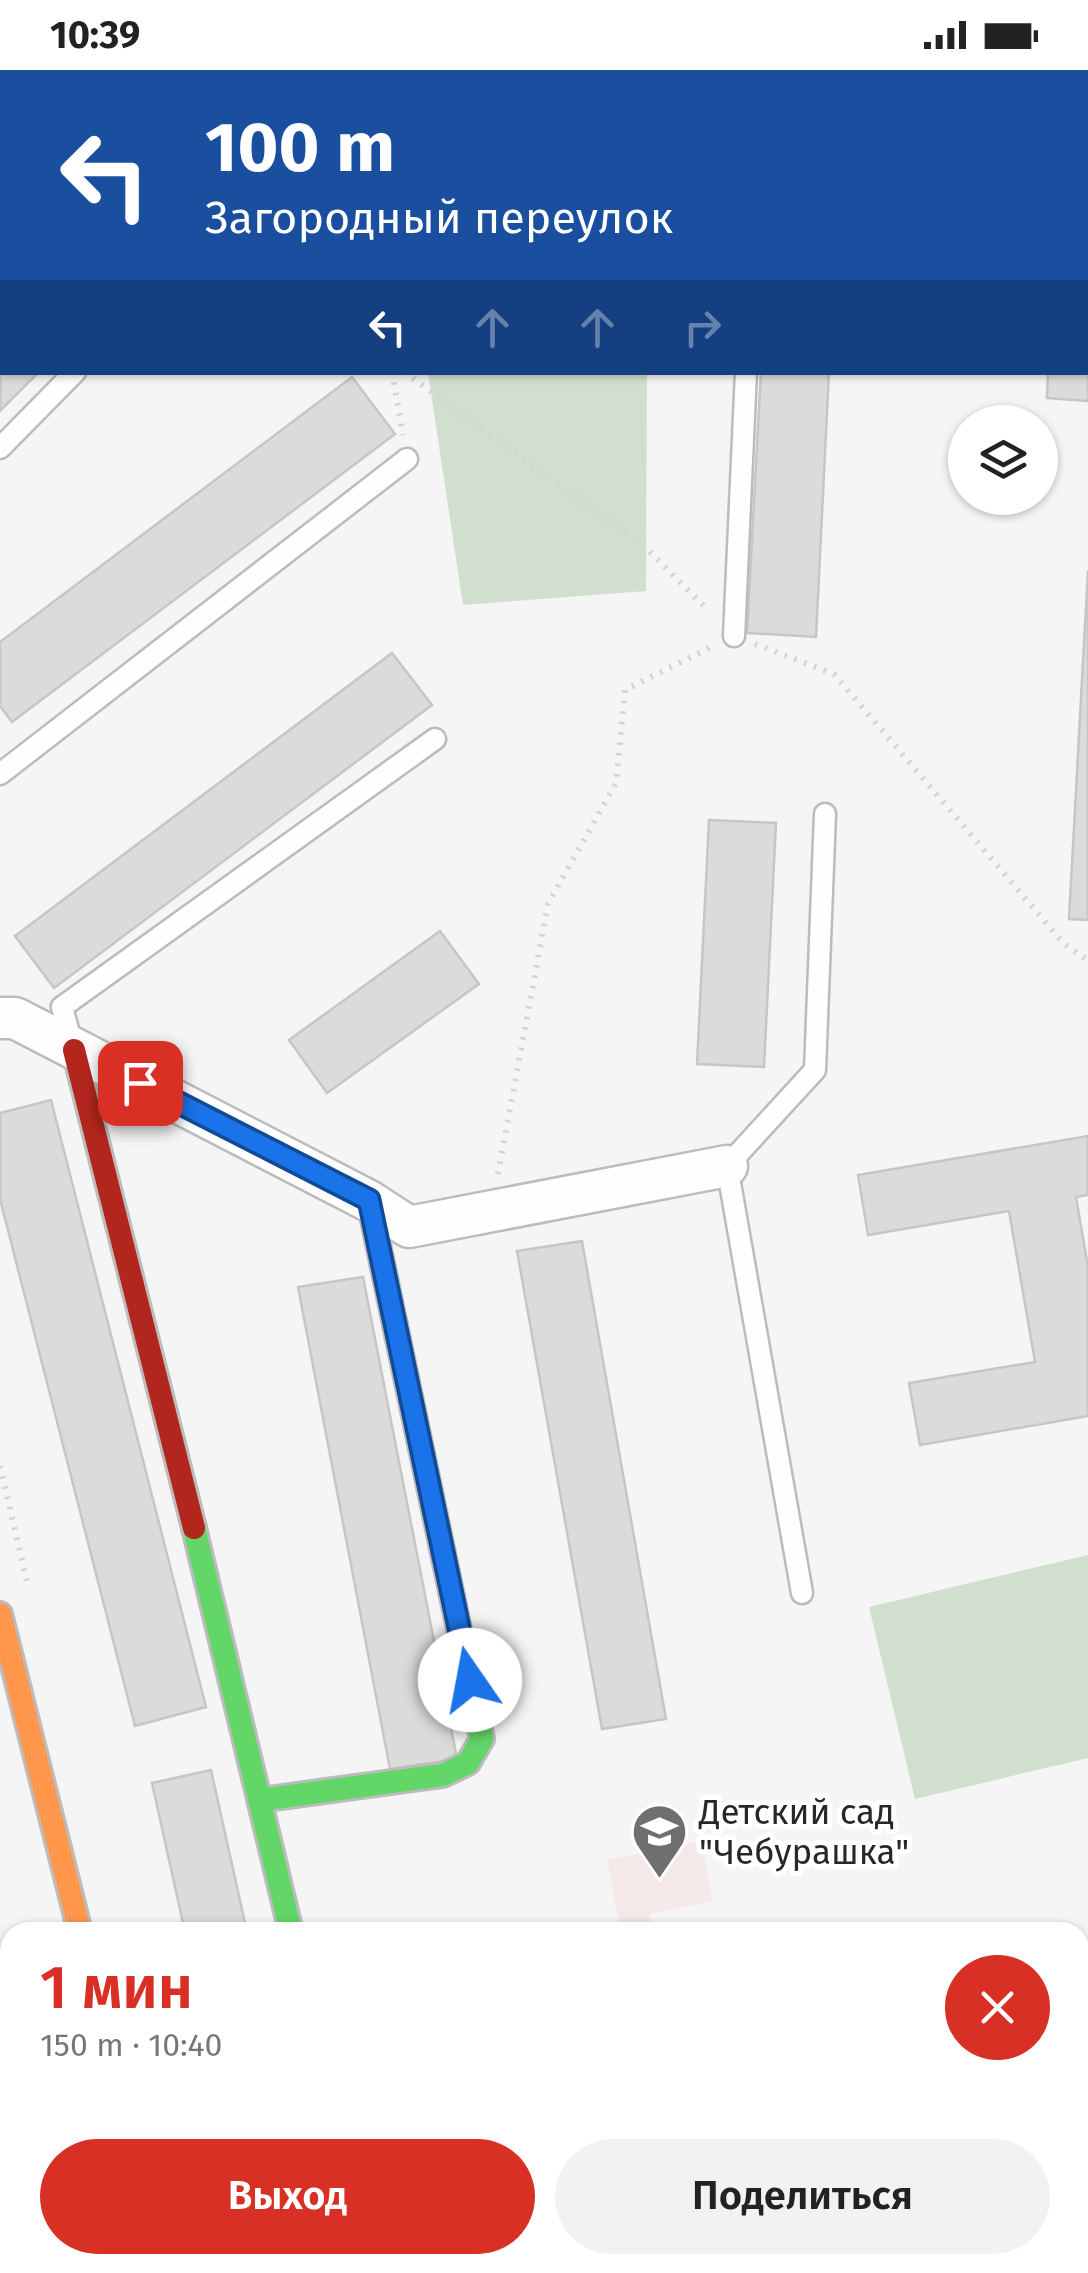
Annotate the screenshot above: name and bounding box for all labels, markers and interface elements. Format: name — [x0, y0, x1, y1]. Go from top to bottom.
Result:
text: 10:39 — [50, 12, 140, 58]
text: 100 m — [205, 106, 395, 190]
icon: left — [40, 110, 170, 240]
text: Загородный переулок — [205, 191, 673, 245]
icon: left — [360, 300, 415, 355]
icon: ahead — [465, 300, 520, 355]
icon: ahead — [570, 300, 625, 355]
icon: right — [675, 300, 730, 355]
map controls — [948, 405, 1058, 515]
button: layers — [948, 405, 1058, 515]
pin — [98, 1041, 183, 1126]
icon: arrive — [113, 1056, 168, 1111]
position arrow — [418, 1628, 522, 1732]
place label: Детский сад "Чебурашка" — [698, 1791, 909, 1873]
school or university icon: Детский сад "Чебурашка" — [630, 1802, 690, 1881]
text: 1 мин — [40, 1952, 193, 2024]
button: close — [945, 1955, 1050, 2060]
text: 150 m · 10:40 — [40, 2026, 222, 2064]
button: Выход — [40, 2139, 535, 2254]
button: Поделиться — [555, 2139, 1050, 2254]

